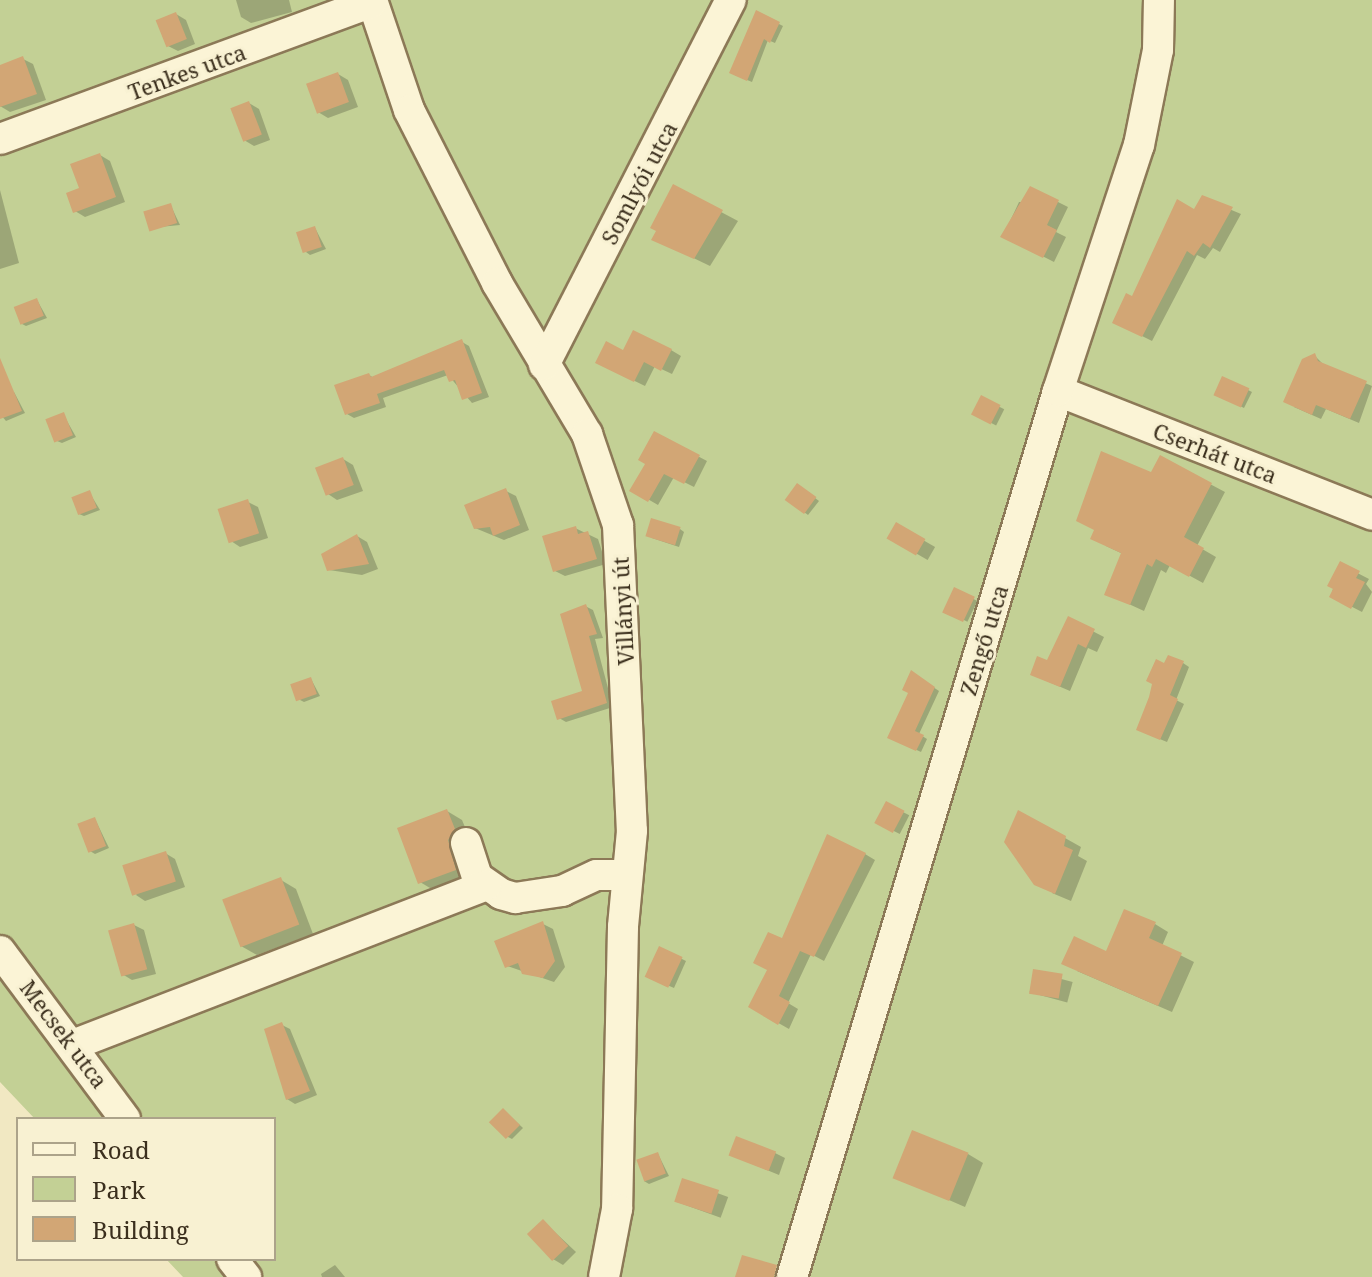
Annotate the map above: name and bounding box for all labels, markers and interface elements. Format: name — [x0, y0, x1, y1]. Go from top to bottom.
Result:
street label: Tenkes utca — [125, 39, 249, 105]
street label: Somlyói utca — [596, 117, 682, 249]
street label: Cserhát utca — [1149, 417, 1281, 489]
street label: Villányi út — [607, 556, 639, 666]
street label: Zengő utca — [955, 582, 1013, 698]
street label: Mecsek utca — [15, 975, 113, 1093]
legend — [16, 1117, 276, 1261]
text: Road — [92, 1133, 150, 1166]
text: Park — [92, 1173, 145, 1206]
text: Building — [92, 1213, 189, 1246]

